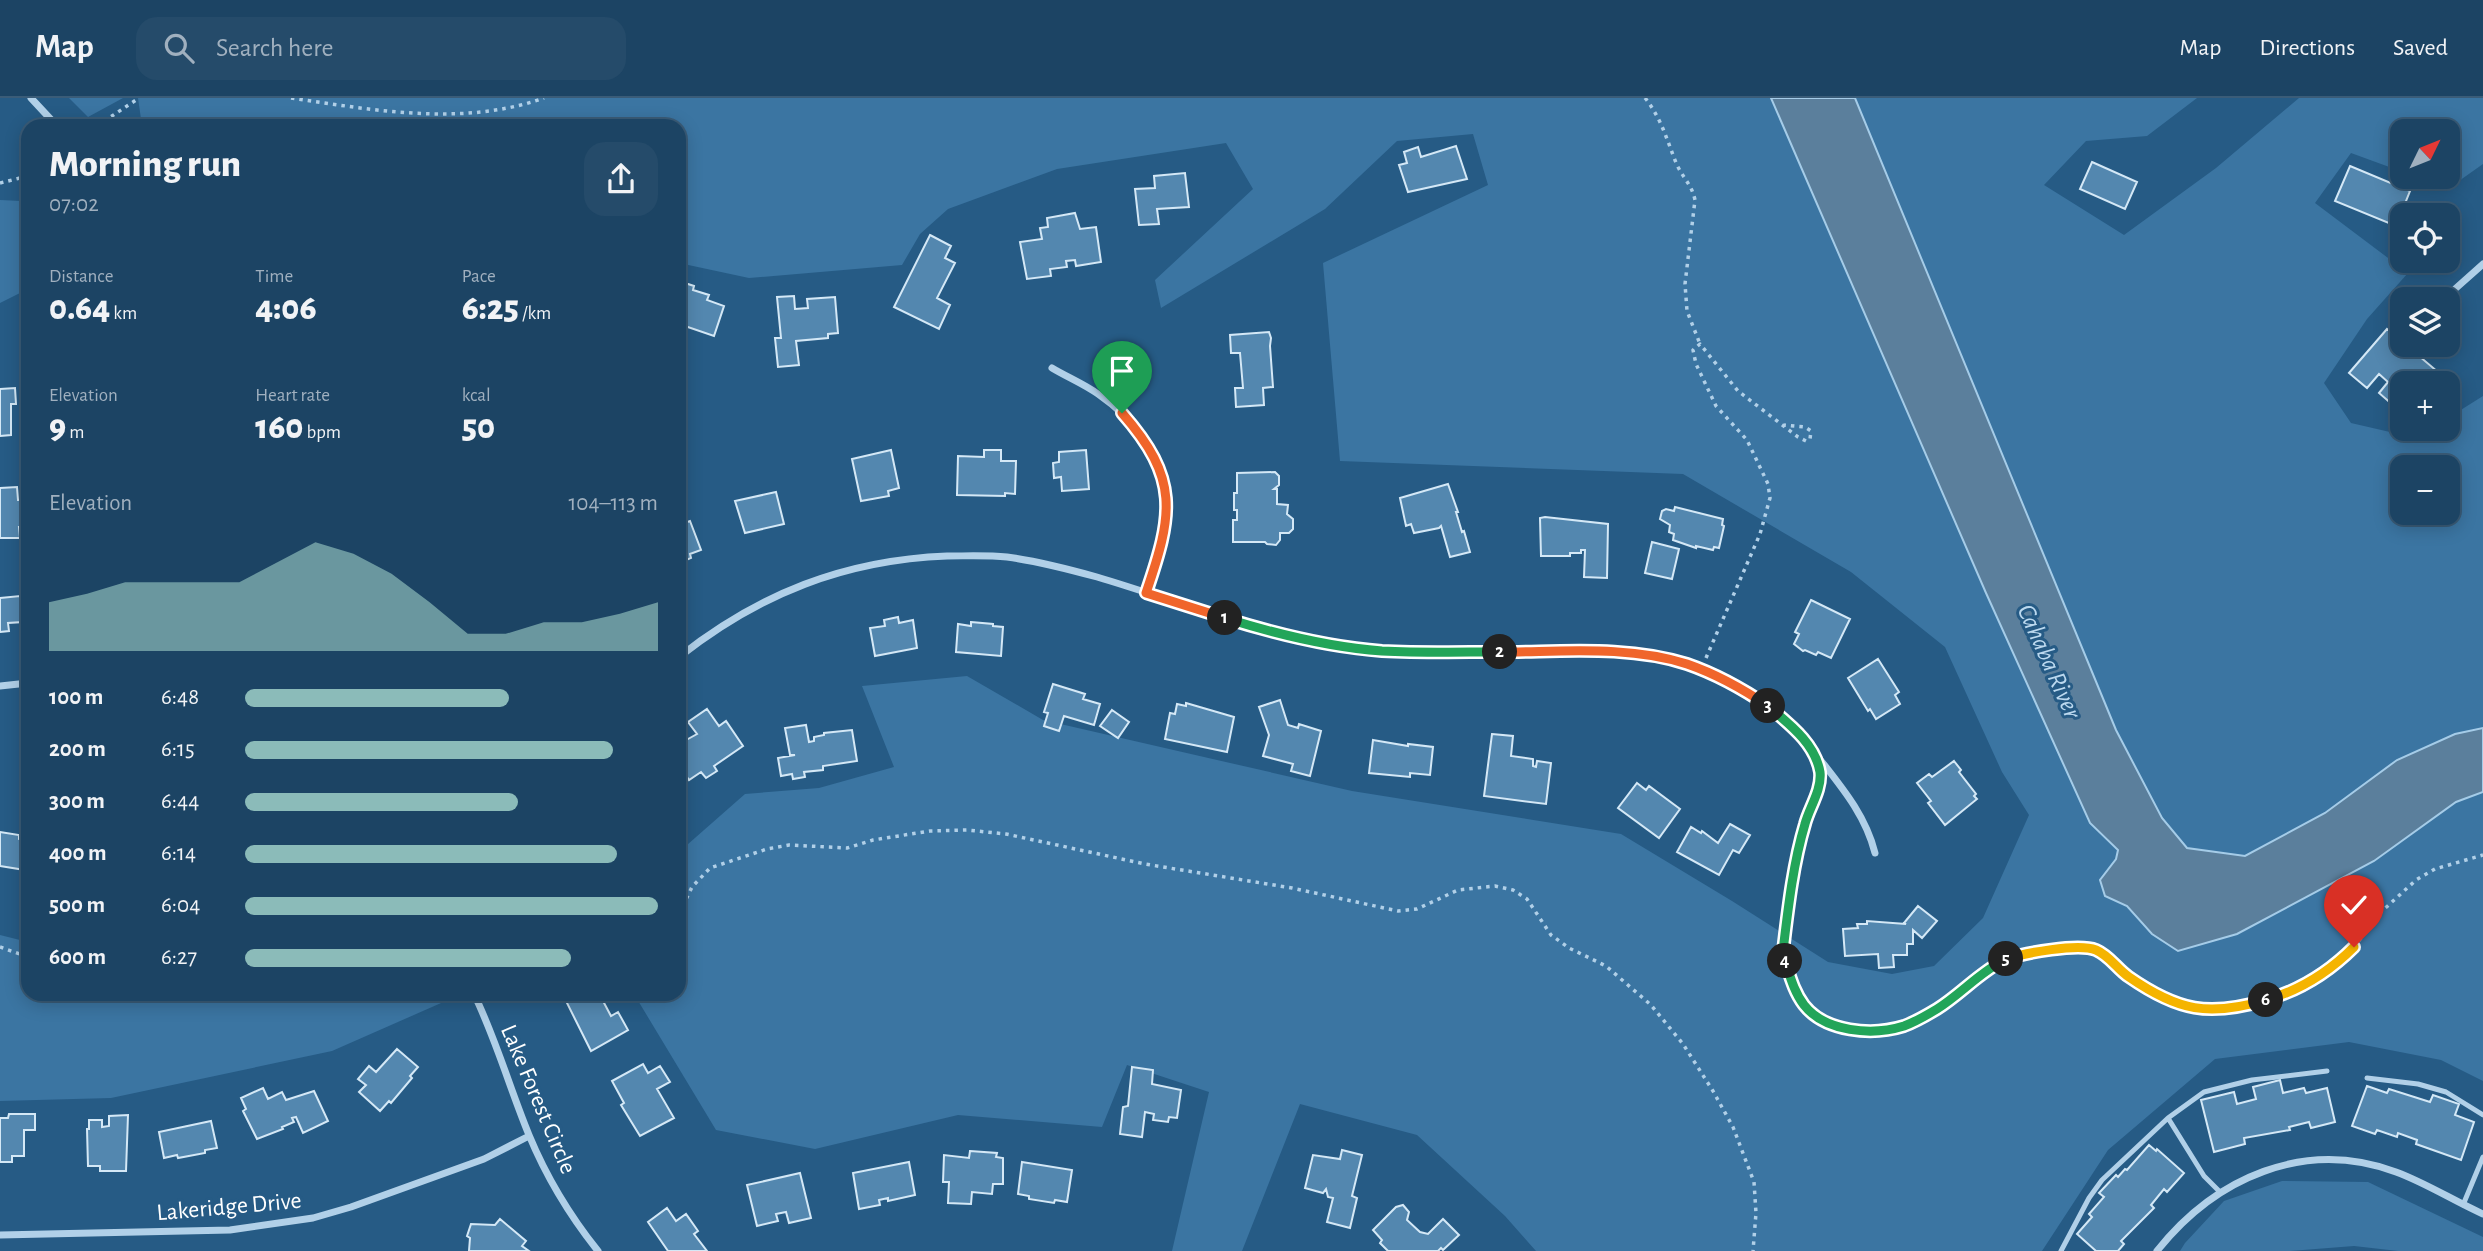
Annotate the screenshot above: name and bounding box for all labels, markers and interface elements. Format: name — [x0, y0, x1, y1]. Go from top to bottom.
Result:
search box — [136, 17, 626, 80]
icon: search — [160, 29, 198, 67]
text: Map — [35, 31, 94, 64]
text: Search here — [216, 35, 334, 61]
text: Map — [2179, 36, 2221, 60]
text: Directions — [2259, 36, 2355, 60]
text: Saved — [2393, 36, 2448, 60]
north arrow — [2390, 119, 2460, 189]
map controls — [2390, 119, 2460, 525]
button: share — [584, 142, 658, 216]
text: Morning run — [49, 146, 241, 184]
text: 07:02 — [49, 193, 99, 216]
button: locate — [2390, 203, 2460, 273]
text: Distance — [49, 267, 113, 286]
text: Time — [255, 267, 293, 286]
text: Pace — [462, 267, 496, 286]
button: layers — [2390, 287, 2460, 357]
text: 0.64 — [49, 291, 110, 326]
text: 4:06 — [255, 291, 317, 326]
text: 6:25 — [462, 291, 519, 326]
text: km — [110, 304, 137, 323]
text: /km — [519, 304, 551, 323]
pin — [1092, 341, 1152, 413]
icon: arrive — [1103, 352, 1141, 390]
button: + — [2390, 371, 2460, 441]
text: Elevation — [49, 386, 118, 405]
text: Heart rate — [255, 386, 330, 405]
text: kcal — [462, 386, 491, 405]
text: 9 — [49, 410, 66, 445]
text: 160 — [255, 410, 303, 445]
text: 50 — [462, 410, 495, 445]
text: m — [66, 423, 84, 442]
text: bpm — [303, 423, 341, 442]
button: − — [2390, 455, 2460, 525]
text: Elevation — [49, 492, 132, 515]
text: 104–113 m — [568, 492, 658, 515]
water label: Cahaba River — [2012, 600, 2086, 724]
pin: 1 — [1208, 601, 1242, 636]
text: 1 — [1221, 608, 1228, 627]
pin: 2 — [1482, 634, 1518, 670]
text: 2 — [1495, 642, 1504, 661]
text: 100 m — [49, 686, 103, 709]
text: 6:48 — [161, 686, 199, 709]
pin: 3 — [1750, 688, 1786, 724]
text: 3 — [1763, 696, 1772, 715]
text: 200 m — [49, 738, 106, 761]
text: 6:15 — [161, 738, 195, 761]
text: 300 m — [49, 790, 105, 813]
text: 6:44 — [161, 790, 199, 813]
text: 400 m — [49, 842, 107, 865]
text: 6:14 — [161, 842, 196, 865]
pin — [2324, 875, 2384, 947]
icon: check — [2335, 886, 2373, 924]
text: 500 m — [49, 894, 105, 917]
text: 6:04 — [161, 894, 200, 917]
pin: 5 — [1988, 942, 2024, 976]
pin: 4 — [1768, 944, 1802, 978]
text: 600 m — [49, 946, 106, 969]
text: 6:27 — [161, 946, 197, 969]
text: 5 — [2001, 949, 2010, 968]
text: 4 — [1780, 951, 1789, 970]
pin: 6 — [2248, 982, 2284, 1018]
text: 6 — [2261, 990, 2270, 1009]
street label: Lake Forest Circle — [496, 1021, 580, 1177]
street label: Lakeridge Drive — [156, 1189, 303, 1225]

